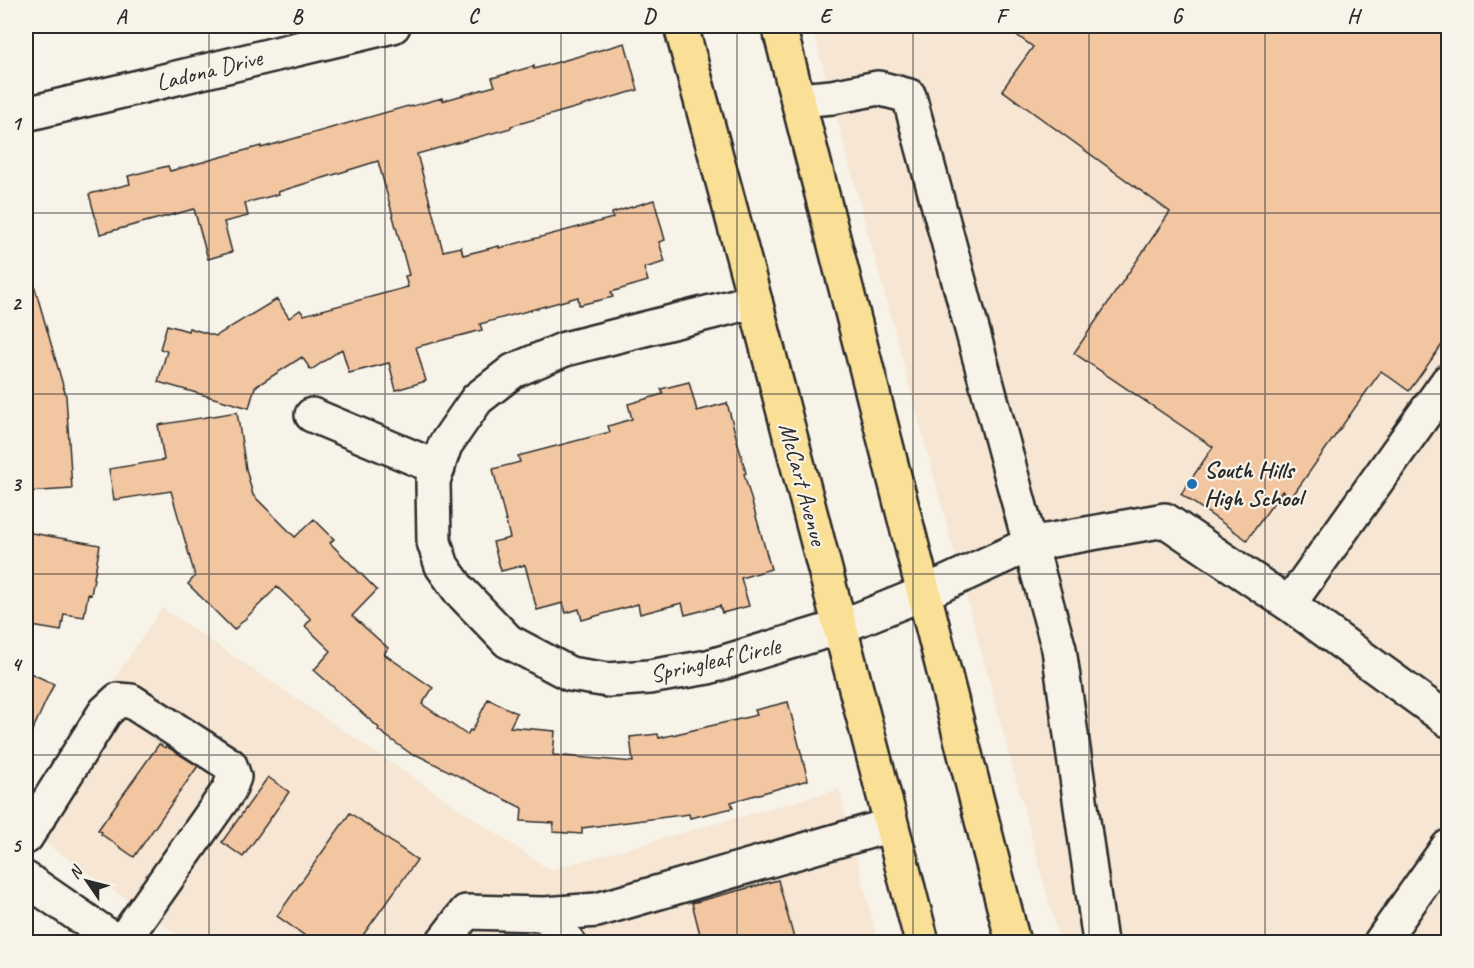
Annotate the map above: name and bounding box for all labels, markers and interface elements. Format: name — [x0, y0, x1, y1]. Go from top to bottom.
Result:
text: A — [116, 4, 128, 29]
text: B — [292, 4, 304, 29]
text: C — [468, 4, 480, 29]
text: D — [643, 4, 657, 29]
text: E — [820, 4, 834, 29]
text: F — [996, 4, 1010, 29]
text: G — [1172, 4, 1185, 29]
text: H — [1347, 4, 1362, 29]
street label: Ladona Drive — [153, 42, 267, 98]
text: 1 — [12, 111, 23, 136]
text: 2 — [12, 291, 23, 316]
street label: McCart Avenue — [772, 420, 834, 551]
place label: South Hills High School — [1204, 455, 1307, 513]
text: 3 — [12, 472, 23, 497]
marker: South Hills High School — [1185, 477, 1199, 491]
street label: Springleaf Circle — [647, 630, 785, 690]
text: 4 — [12, 652, 24, 677]
text: 5 — [12, 833, 23, 858]
north arrow — [57, 851, 117, 911]
text: N — [64, 861, 88, 883]

